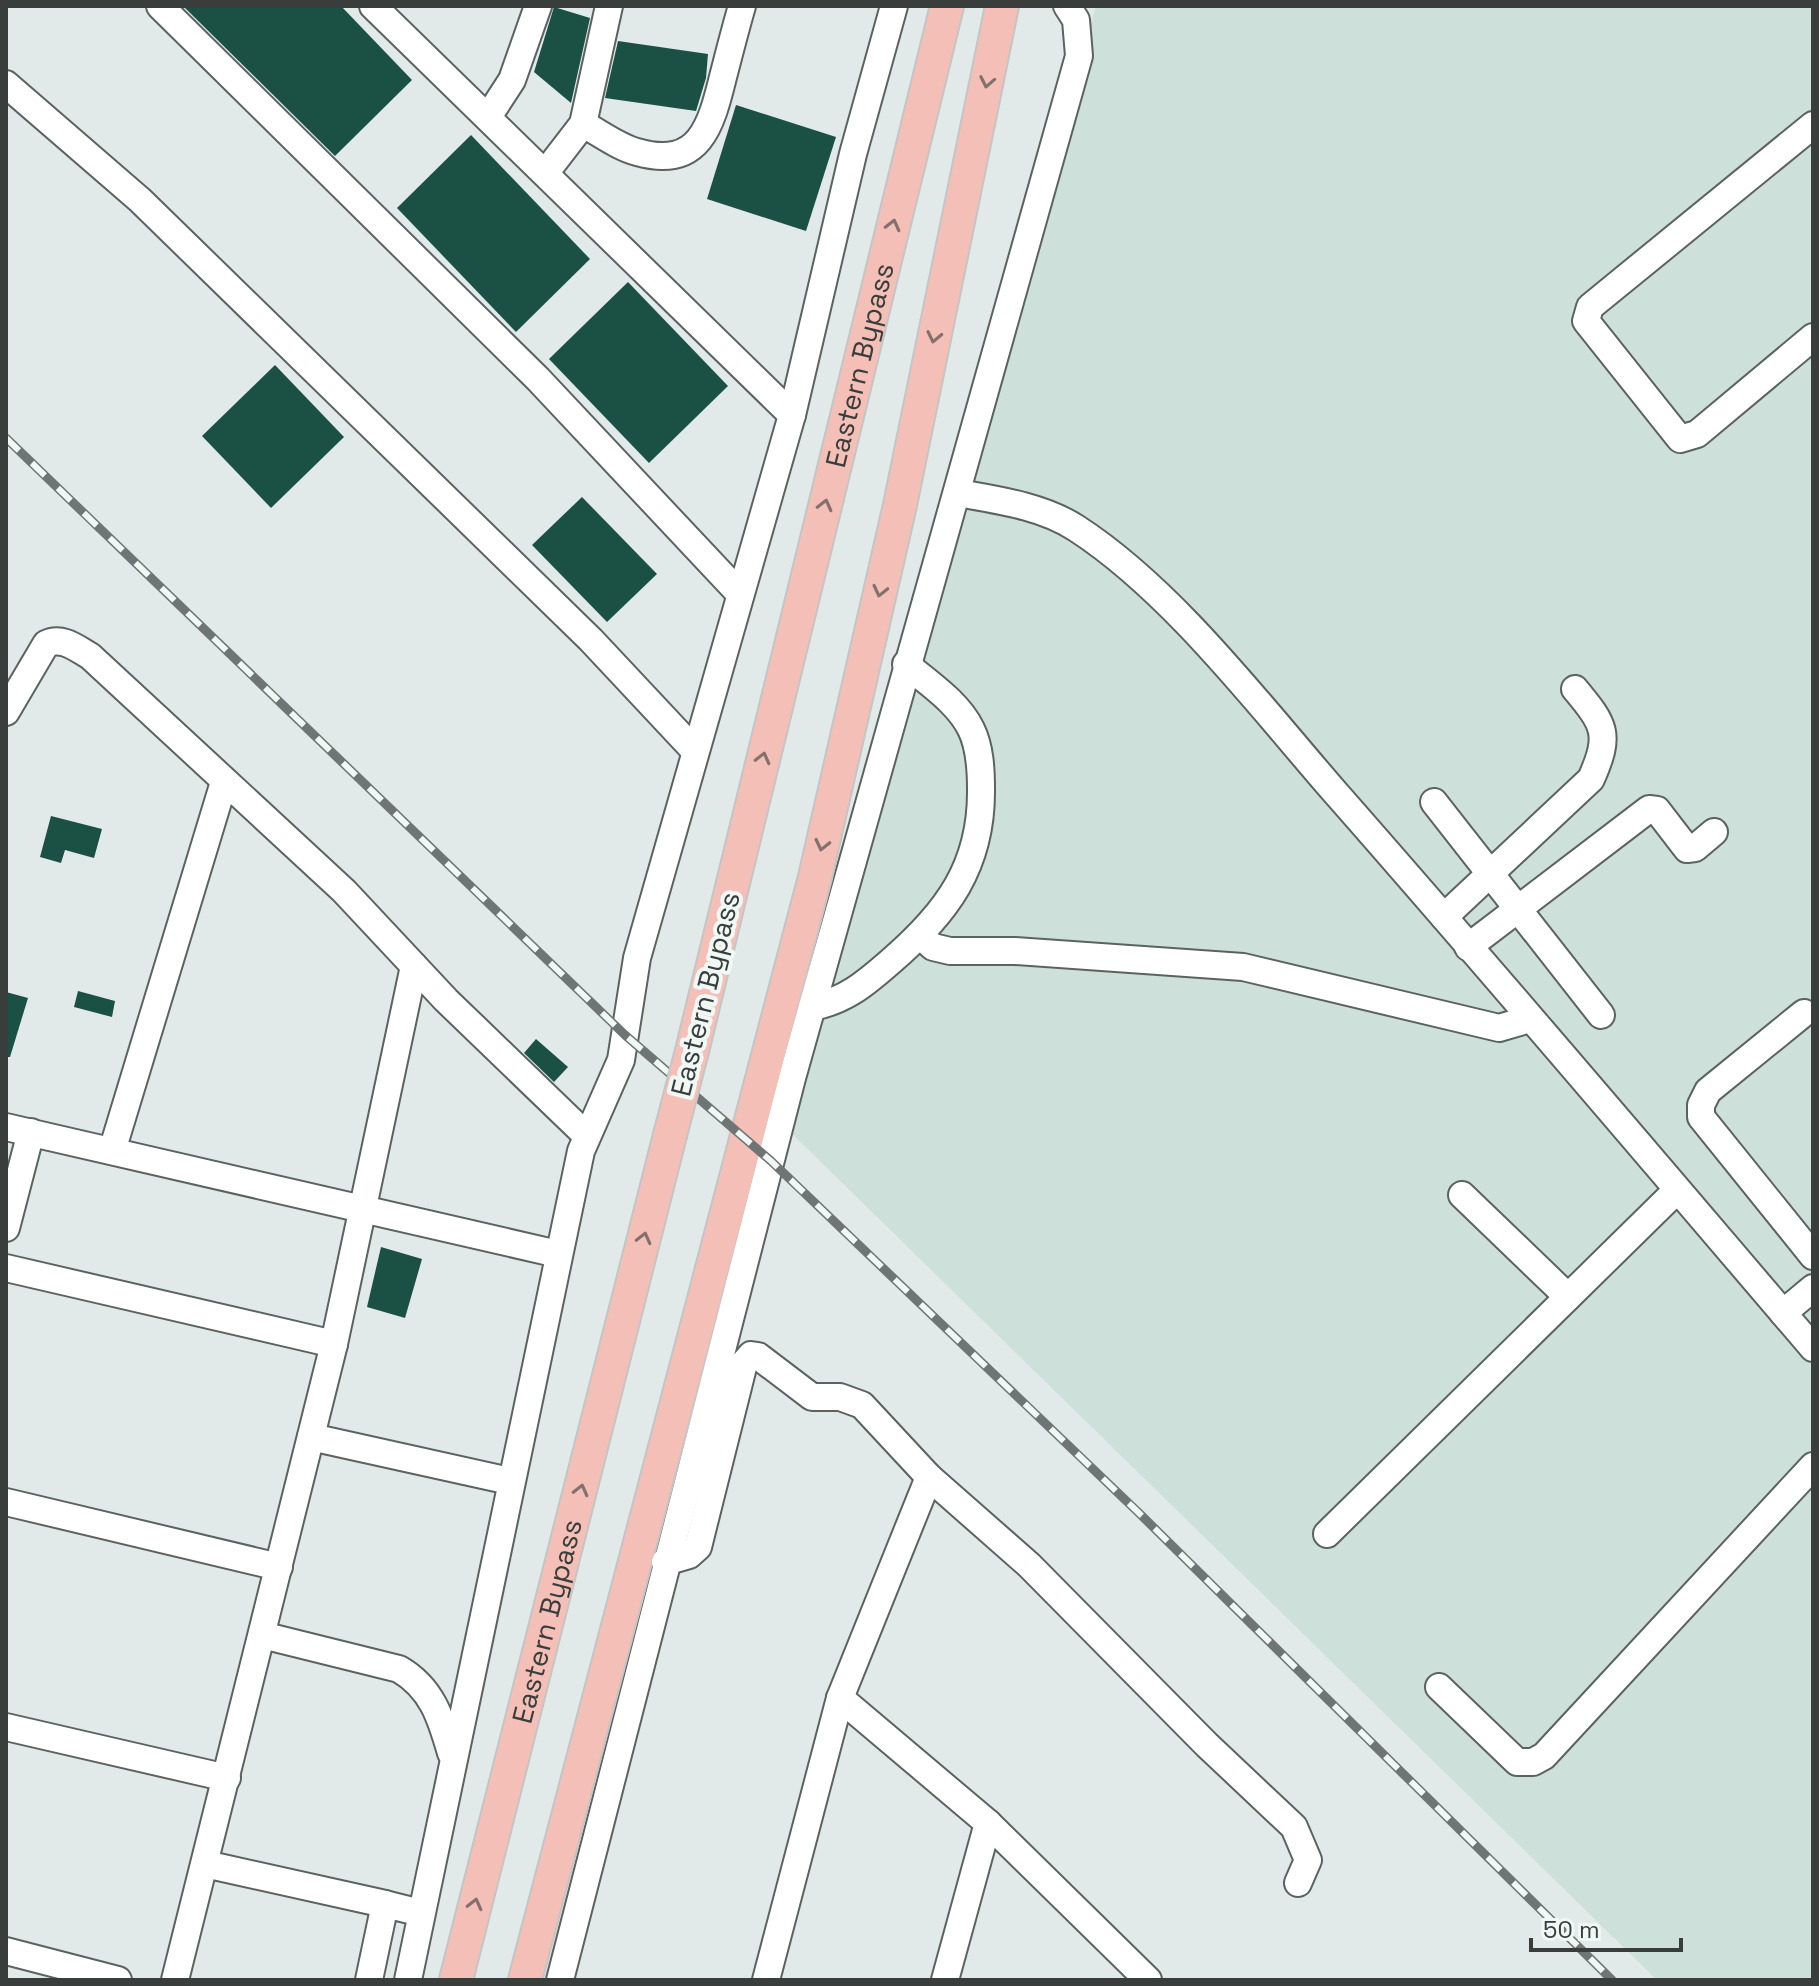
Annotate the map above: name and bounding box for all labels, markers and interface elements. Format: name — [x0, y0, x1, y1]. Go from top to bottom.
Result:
one-way arrow — [979, 75, 996, 89]
one-way arrow — [884, 219, 901, 233]
street label: Eastern Bypass — [817, 259, 902, 471]
one-way arrow — [927, 330, 944, 344]
one-way arrow — [816, 499, 833, 513]
one-way arrow — [872, 584, 889, 598]
one-way arrow — [754, 751, 771, 765]
one-way arrow — [814, 837, 831, 851]
street label: Eastern Bypass — [662, 888, 748, 1100]
one-way arrow — [635, 1231, 652, 1245]
one-way arrow — [571, 1483, 588, 1497]
street label: Eastern Bypass — [504, 1515, 590, 1727]
one-way arrow — [466, 1898, 483, 1912]
scale bar — [1531, 1902, 1681, 1952]
text: 50 m — [1543, 1914, 1600, 1945]

